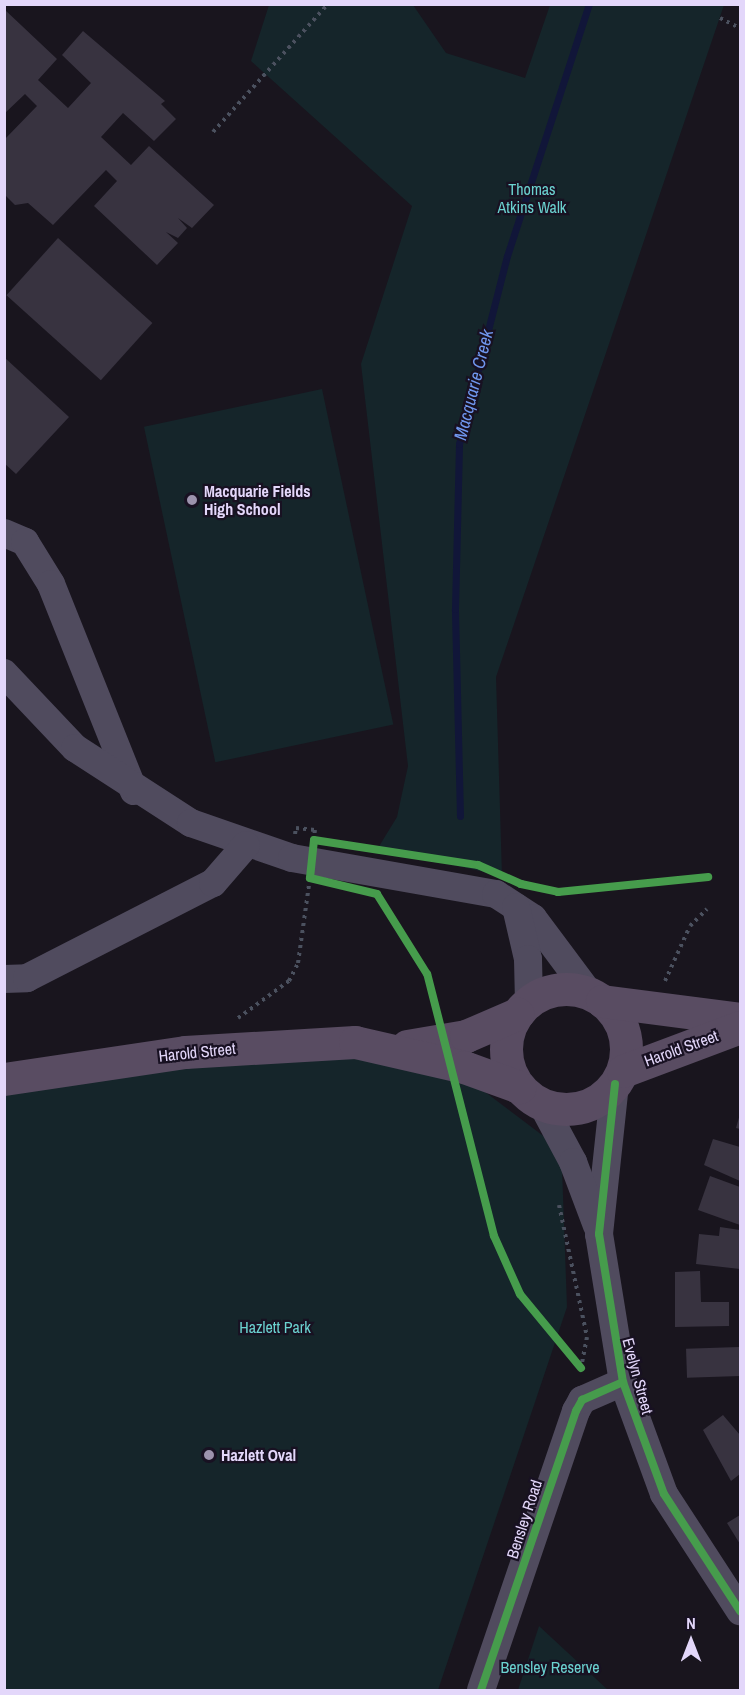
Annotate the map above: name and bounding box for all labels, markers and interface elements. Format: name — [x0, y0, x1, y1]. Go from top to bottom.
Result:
park label: Thomas Atkins Walk — [498, 179, 566, 217]
water label: Macquarie Creek — [450, 327, 498, 443]
place label: Macquarie Fields High School — [204, 481, 310, 519]
marker: Macquarie Fields High School — [185, 493, 199, 507]
street label: Harold Street — [641, 1026, 721, 1070]
street label: Harold Street — [158, 1038, 236, 1066]
park label: Hazlett Park — [239, 1317, 311, 1337]
street label: Evelyn Street — [619, 1336, 657, 1416]
place label: Hazlett Oval — [221, 1445, 296, 1465]
marker: Hazlett Oval — [202, 1448, 216, 1462]
street label: Bensley Road — [502, 1477, 546, 1561]
north arrow — [661, 1611, 721, 1671]
text: N — [686, 1612, 696, 1634]
park label: Bensley Reserve — [500, 1657, 600, 1677]

